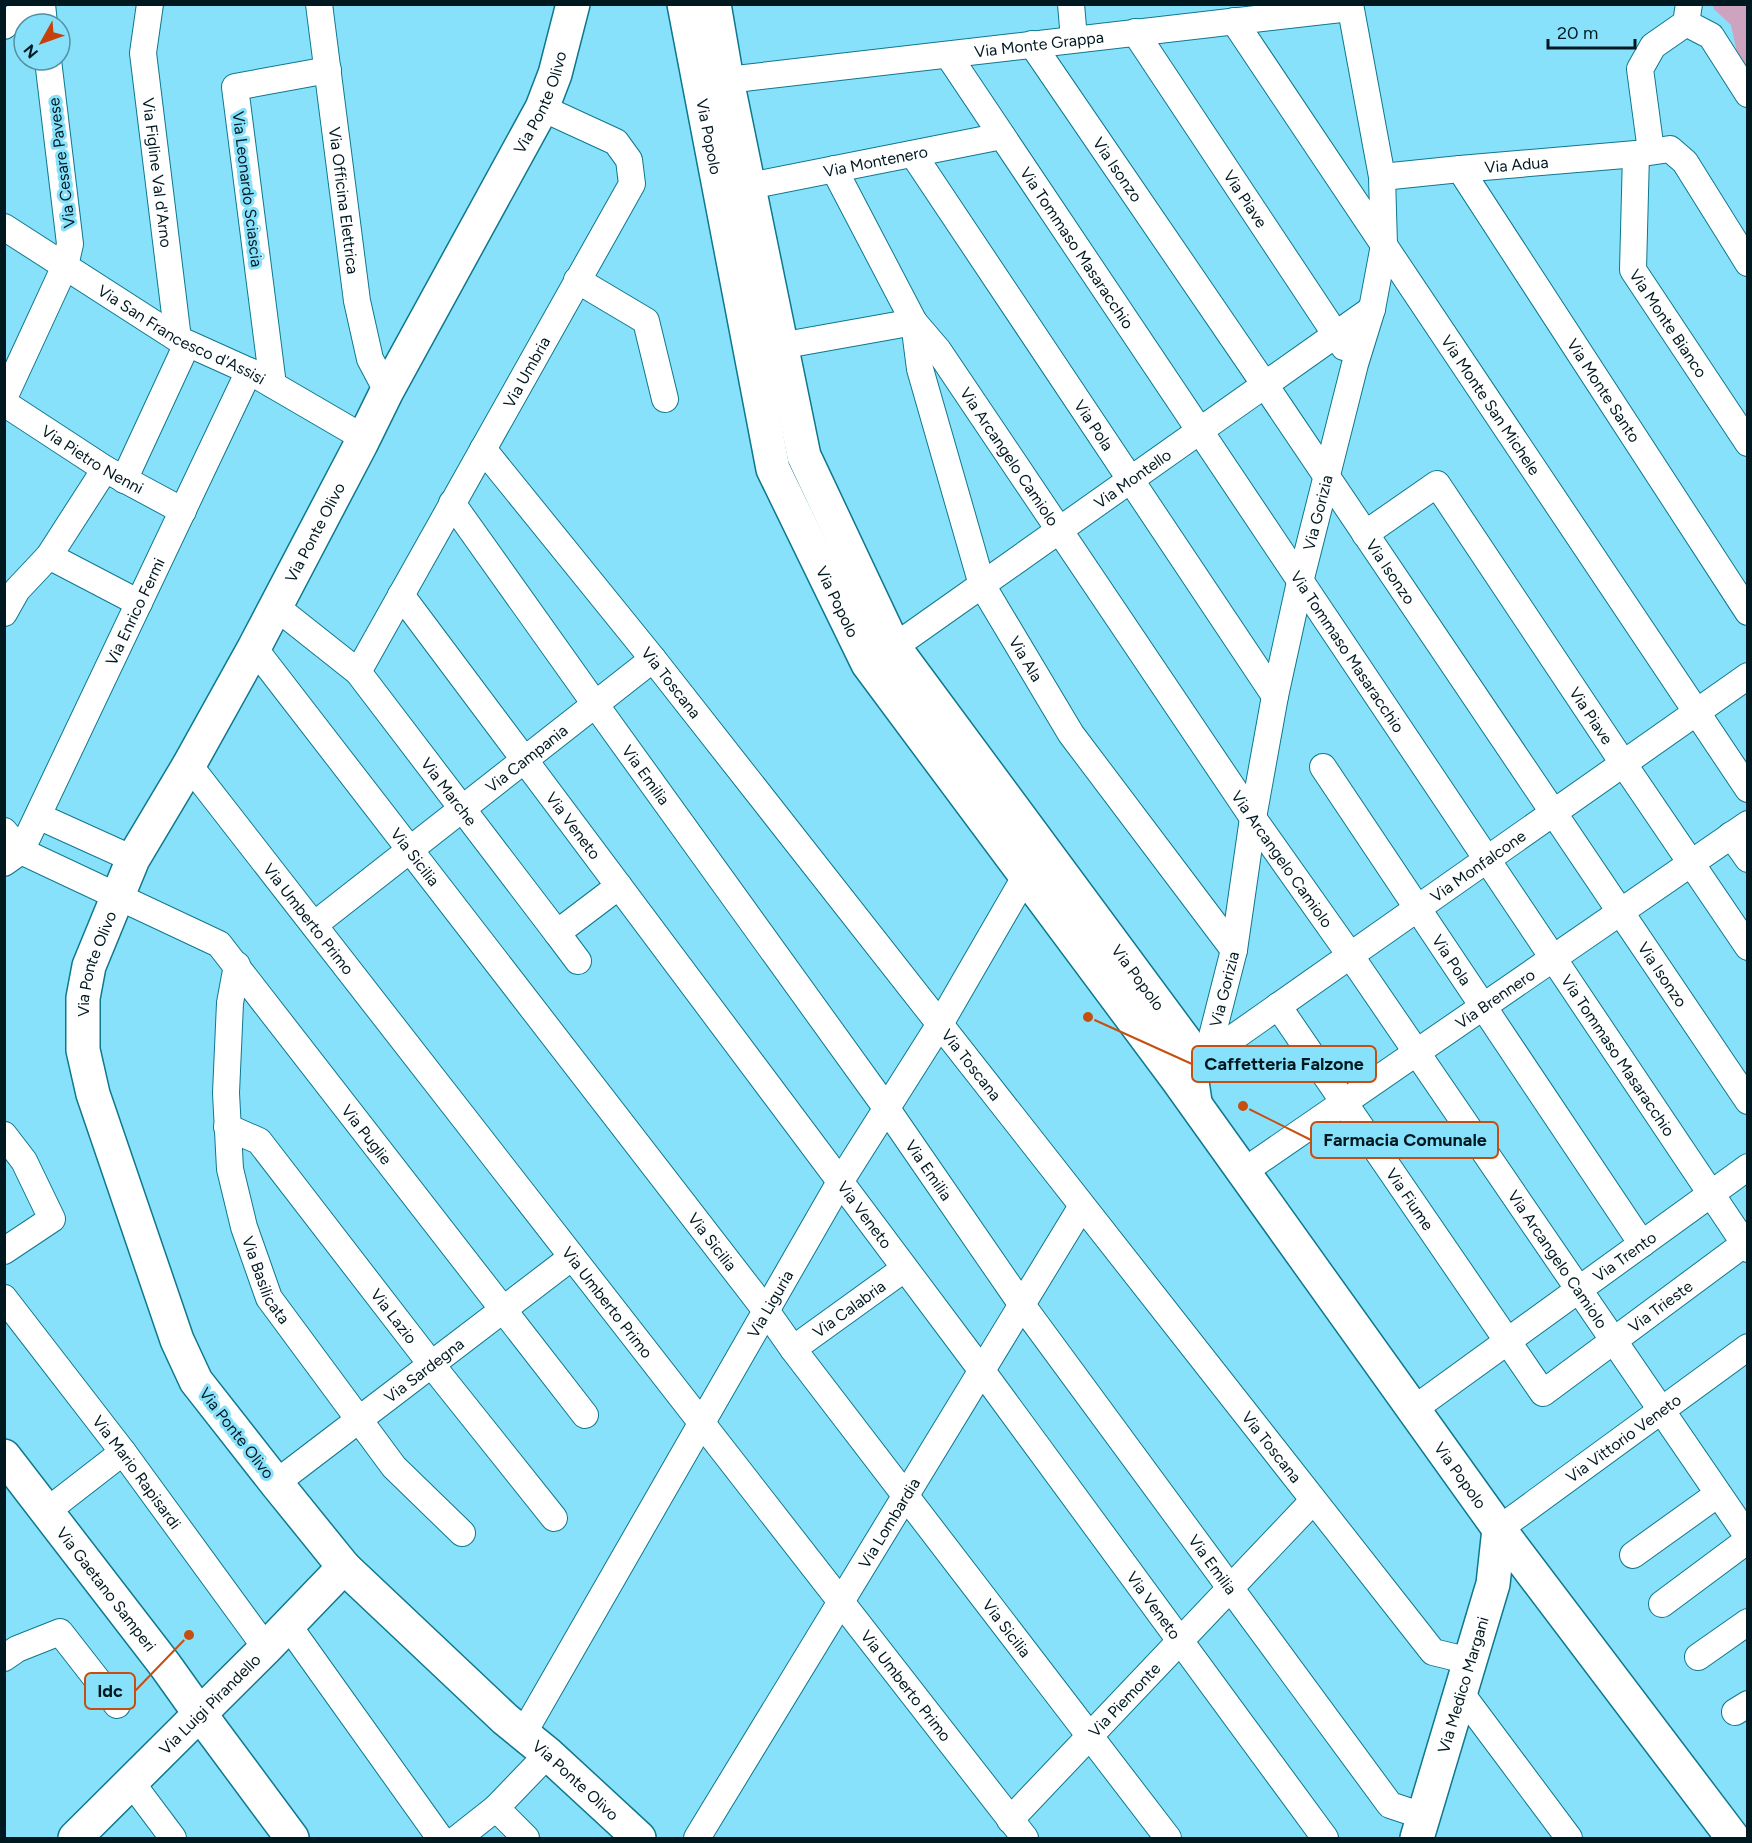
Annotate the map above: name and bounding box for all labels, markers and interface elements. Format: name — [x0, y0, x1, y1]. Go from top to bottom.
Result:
north arrow — [12, 12, 72, 72]
scale bar — [1548, 12, 1635, 50]
text: 20 m — [1557, 22, 1598, 44]
street label: Via Monte Grappa — [973, 28, 1105, 61]
text: N — [20, 40, 42, 62]
street label: Via Ponte Olivo — [510, 49, 570, 157]
street label: Via Cesare Pavese — [44, 96, 79, 229]
street label: Via Figline Val d'Arno — [139, 97, 176, 249]
street label: Via Popolo — [692, 97, 725, 176]
street label: Via Leonardo Sciascia — [229, 110, 266, 268]
street label: Via Officina Elettrica — [325, 126, 362, 275]
street label: Via Isonzo — [1089, 134, 1146, 206]
street label: Via Montenero — [822, 142, 929, 181]
street label: Via Adua — [1484, 153, 1549, 177]
street label: Via Tommaso Masaracchio — [1016, 164, 1138, 332]
street label: Via Piave — [1219, 167, 1271, 231]
street label: Via Monte Bianco — [1625, 266, 1711, 381]
street label: Via San Francesco d'Assisi — [94, 281, 269, 389]
street label: Via Monte San Michele — [1437, 332, 1544, 479]
street label: Via Umbria — [499, 333, 554, 411]
street label: Via Monte Santo — [1563, 335, 1644, 446]
street label: Via Arcangelo Camiolo — [956, 384, 1063, 530]
street label: Via Pola — [1070, 396, 1117, 454]
street label: Via Pietro Nenni — [38, 421, 147, 498]
street label: Via Montello — [1091, 445, 1175, 513]
street label: Via Gorizia — [1299, 473, 1337, 553]
street label: Via Ponte Olivo — [281, 479, 349, 586]
street label: Via Isonzo — [1362, 536, 1419, 608]
street label: Via Enrico Fermi — [102, 555, 169, 668]
street label: Via Popolo — [812, 563, 863, 641]
street label: Via Tommaso Masaracchio — [1286, 567, 1408, 736]
street label: Via Ala — [1005, 633, 1046, 685]
street label: Via Toscana — [637, 643, 705, 722]
street label: Via Piave — [1565, 684, 1617, 748]
street label: Via Campania — [482, 721, 571, 797]
street label: Via Emilia — [618, 742, 674, 809]
street label: Via Marche — [417, 754, 481, 830]
street label: Via Arcangelo Camiolo — [1227, 787, 1337, 931]
street label: Via Veneto — [542, 788, 605, 863]
street label: Via Sicilia — [387, 824, 443, 890]
street label: Via Monfalcone — [1427, 826, 1530, 906]
street label: Via Umberto Primo — [259, 860, 358, 979]
street label: Via Ponte Olivo — [73, 908, 121, 1017]
street label: Via Pola — [1428, 931, 1475, 989]
street label: Via Isonzo — [1634, 939, 1691, 1011]
street label: Via Popolo — [1107, 941, 1168, 1014]
street label: Via Gorizia — [1206, 949, 1243, 1029]
street label: Via Brennero — [1452, 965, 1539, 1033]
street label: Via Tommaso Masaracchio — [1557, 971, 1679, 1140]
street label: Via Toscana — [937, 1025, 1005, 1104]
callout: Caffetteria Falzone — [1192, 1046, 1376, 1082]
text: Caffetteria Falzone — [1204, 1053, 1364, 1075]
street label: Via Puglie — [337, 1101, 396, 1168]
callout: Farmacia Comunale — [1311, 1122, 1498, 1158]
text: Farmacia Comunale — [1323, 1129, 1487, 1151]
street label: Via Emilia — [901, 1136, 956, 1204]
street label: Via Fiume — [1382, 1165, 1438, 1234]
street label: Via Veneto — [833, 1178, 896, 1252]
street label: Via Arcangelo Camiolo — [1504, 1187, 1611, 1332]
street label: Via Sicilia — [684, 1209, 741, 1275]
street label: Via Trento — [1590, 1228, 1660, 1286]
street label: Via Basilicata — [238, 1234, 294, 1328]
street label: Via Umberto Primo — [558, 1243, 656, 1362]
street label: Via Liguria — [744, 1267, 797, 1341]
street label: Via Calabria — [809, 1276, 889, 1342]
street label: Via Trieste — [1625, 1276, 1697, 1336]
street label: Via Lazio — [366, 1285, 421, 1348]
street label: Via Sardegna — [381, 1334, 468, 1407]
street label: Via Ponte Olivo — [195, 1384, 278, 1482]
street label: Via Vittorio Veneto — [1562, 1390, 1685, 1487]
street label: Via Toscana — [1238, 1408, 1305, 1487]
street label: Via Mario Rapisardi — [88, 1412, 185, 1533]
street label: Via Popolo — [1430, 1439, 1490, 1512]
street label: Via Lombardia — [855, 1474, 924, 1572]
street label: Via Gaetano Samperi — [52, 1524, 160, 1655]
street label: Via Emilia — [1184, 1531, 1241, 1598]
street label: Via Veneto — [1123, 1568, 1185, 1643]
street label: Via Sicilia — [978, 1596, 1035, 1661]
street label: Via Medico Margani — [1434, 1614, 1493, 1755]
street label: Via Umberto Primo — [857, 1626, 955, 1745]
street label: Via Luigi Pirandello — [156, 1650, 265, 1759]
street label: Via Piemonte — [1085, 1659, 1165, 1741]
callout: Idc — [85, 1673, 135, 1709]
text: Idc — [97, 1680, 123, 1702]
street label: Via Ponte Olivo — [529, 1736, 623, 1825]

